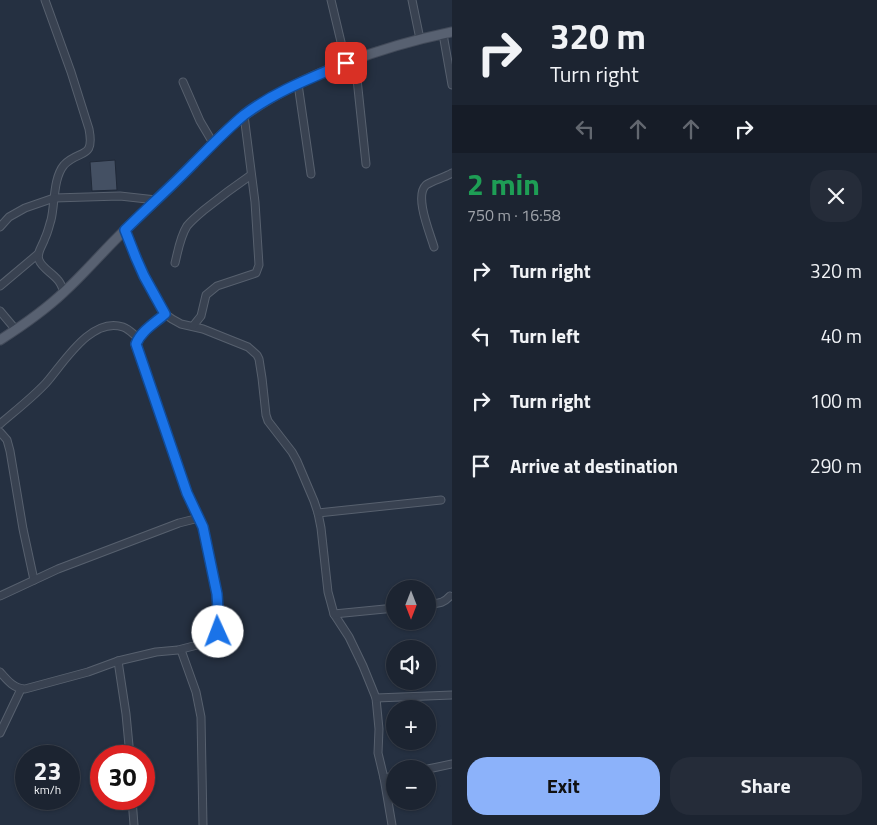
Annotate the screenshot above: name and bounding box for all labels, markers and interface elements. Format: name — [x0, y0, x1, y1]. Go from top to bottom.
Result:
text: 320 m — [550, 9, 646, 63]
icon: right — [467, 20, 532, 85]
pin — [325, 42, 367, 84]
icon: arrive — [332, 49, 360, 77]
text: Turn right — [550, 57, 639, 91]
icon: left — [571, 115, 599, 143]
icon: ahead — [624, 115, 652, 143]
icon: ahead — [677, 115, 705, 143]
icon: right — [730, 115, 758, 143]
text: 2 min — [467, 161, 540, 207]
button: close — [810, 170, 862, 222]
text: 750 m · 16:58 — [467, 203, 561, 227]
text: Turn right — [510, 256, 591, 285]
text: 320 m — [810, 256, 862, 285]
icon: right — [467, 257, 495, 285]
text: Turn left — [510, 321, 580, 350]
text: 40 m — [821, 321, 862, 350]
icon: left — [467, 322, 495, 350]
text: Turn right — [510, 386, 591, 415]
text: 100 m — [810, 386, 862, 415]
icon: right — [467, 387, 495, 415]
text: Arrive at destination — [510, 451, 678, 480]
text: 290 m — [810, 451, 862, 480]
icon: arrive — [467, 452, 495, 480]
north arrow — [386, 580, 436, 630]
map controls — [386, 580, 436, 810]
position arrow — [191, 605, 243, 657]
button: sound — [386, 640, 436, 690]
button: + — [386, 700, 436, 750]
speed limit sign: 30 — [90, 745, 155, 810]
text: 23 — [33, 752, 62, 790]
button: Exit — [467, 757, 660, 815]
button: Share — [670, 757, 862, 815]
button: − — [386, 760, 436, 810]
text: km/h — [34, 780, 61, 799]

